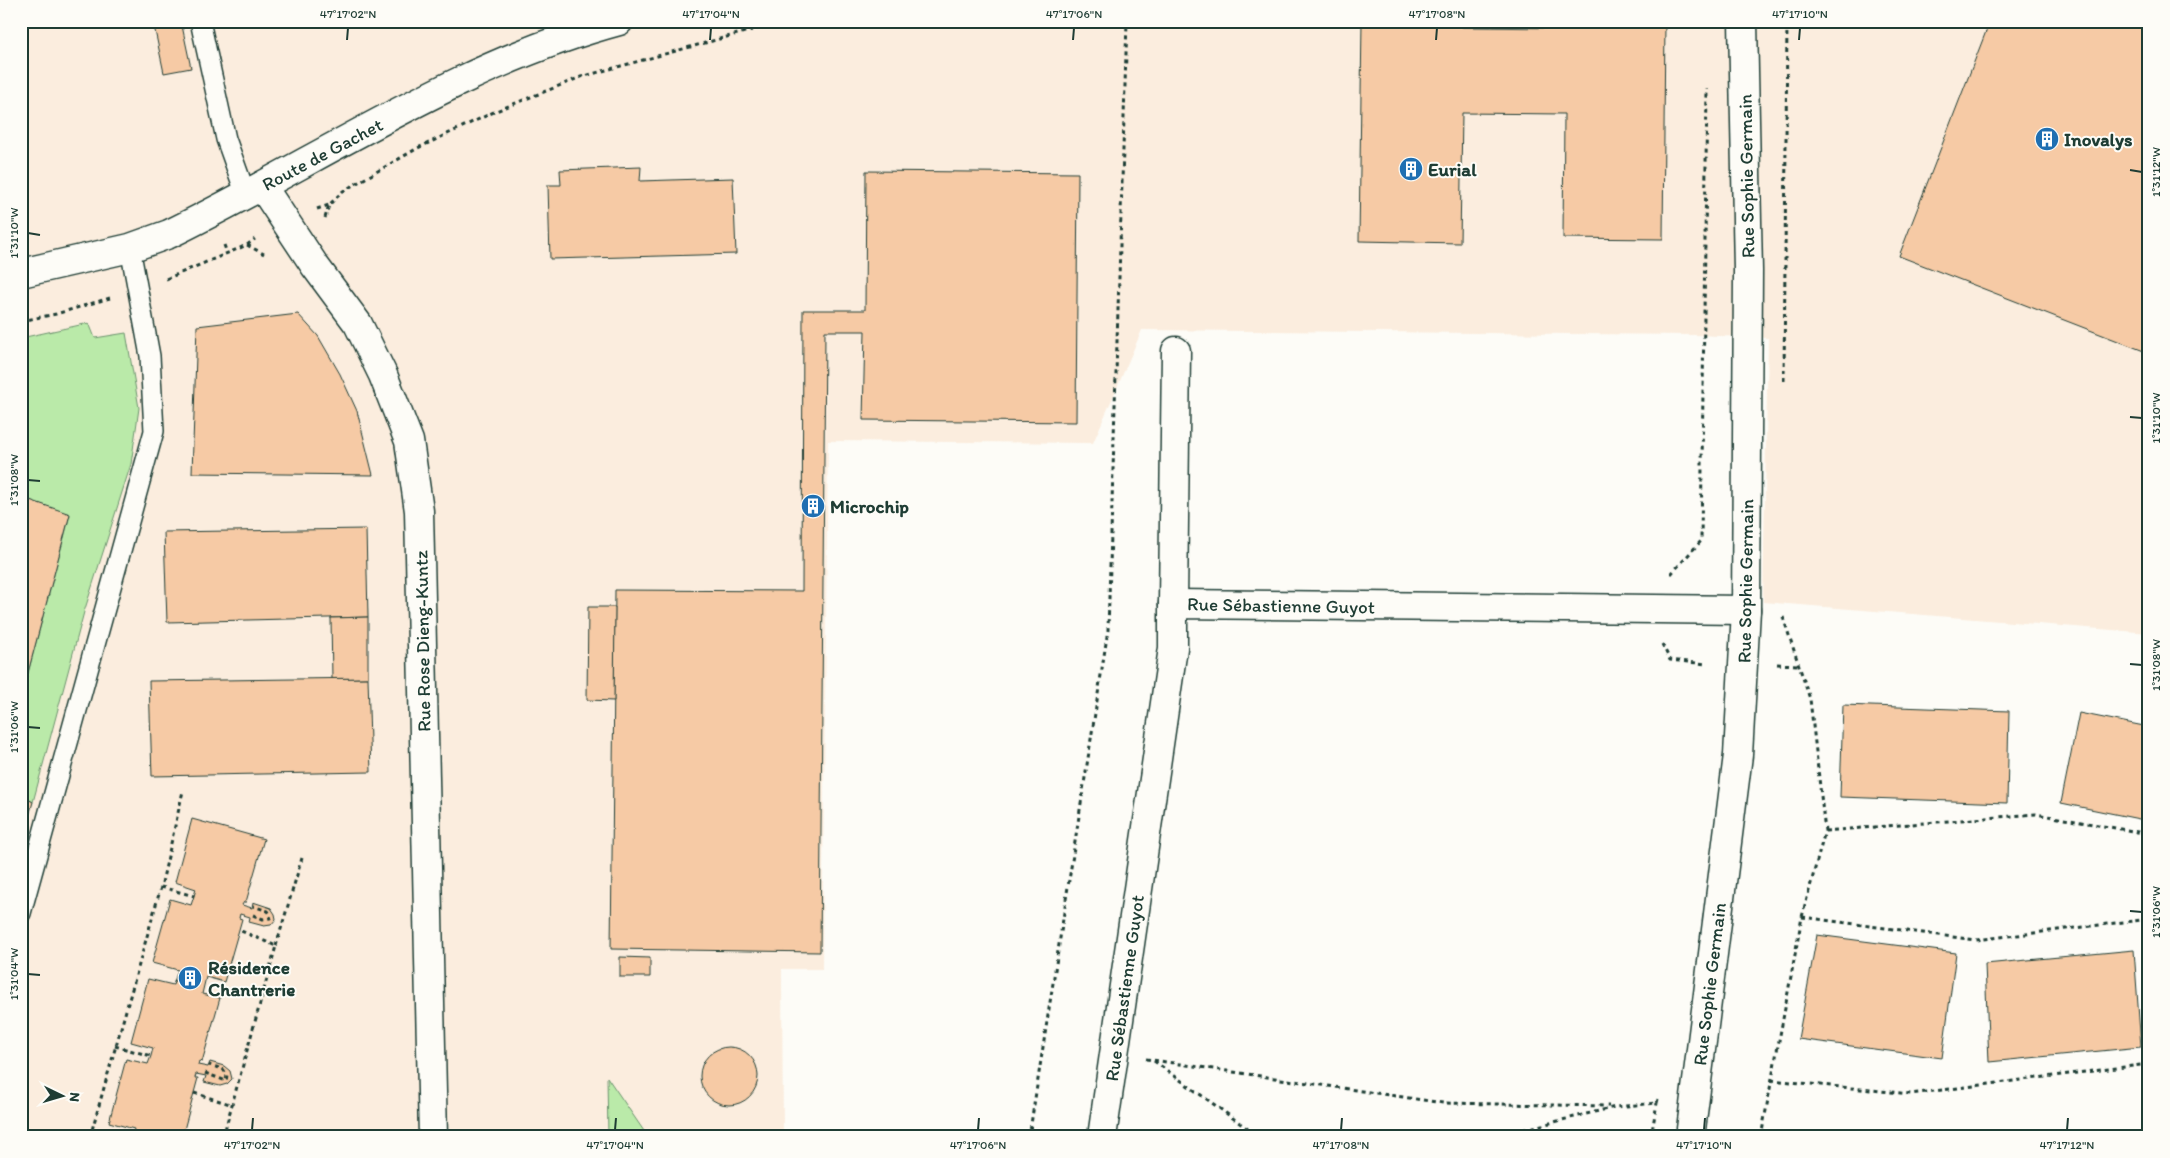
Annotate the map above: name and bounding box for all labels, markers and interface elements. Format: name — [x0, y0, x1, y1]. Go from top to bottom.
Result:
text: 47°17'02"N — [320, 7, 376, 21]
text: 47°17'04"N — [682, 7, 740, 21]
text: 47°17'06"N — [1046, 7, 1102, 21]
text: 47°17'08"N — [1409, 7, 1465, 21]
text: 47°17'10"N — [1772, 7, 1828, 21]
street label: Rue Sophie Germain — [1734, 94, 1759, 258]
street label: Route de Gachet — [258, 113, 387, 196]
building icon: Inovalys — [2034, 126, 2060, 152]
place label: Inovalys — [2064, 128, 2133, 151]
text: 1°31'12"W — [2149, 147, 2163, 197]
building icon: Eurial — [1398, 156, 1424, 182]
place label: Eurial — [1428, 158, 1477, 181]
text: 1°31'10"W — [7, 207, 21, 259]
text: 1°31'10"W — [2149, 392, 2163, 444]
text: 1°31'08"W — [7, 454, 21, 506]
building icon: Microchip — [800, 493, 826, 519]
place label: Microchip — [830, 495, 909, 518]
street label: Rue Sophie Germain — [1733, 499, 1758, 663]
street label: Rue Rose Dieng-Kuntz — [409, 550, 436, 732]
street label: Rue Sébastienne Guyot — [1187, 592, 1375, 619]
text: 1°31'08"W — [2149, 639, 2163, 691]
text: 1°31'06"W — [7, 701, 21, 753]
text: 1°31'06"W — [2149, 886, 2163, 938]
street label: Rue Sébastienne Guyot — [1100, 893, 1149, 1083]
street label: Rue Sophie Germain — [1688, 901, 1731, 1067]
text: 1°31'04"W — [7, 948, 21, 1000]
place label: Résidence Chantrerie — [208, 956, 295, 1001]
building icon: Résidence Chantrerie — [177, 965, 203, 991]
north arrow — [38, 1070, 88, 1120]
text: N — [66, 1092, 83, 1103]
text: 47°17'02"N — [224, 1138, 280, 1152]
text: 47°17'04"N — [586, 1138, 644, 1152]
text: 47°17'06"N — [950, 1138, 1006, 1152]
text: 47°17'08"N — [1313, 1138, 1369, 1152]
text: 47°17'10"N — [1676, 1138, 1732, 1152]
text: 47°17'12"N — [2040, 1138, 2094, 1152]

